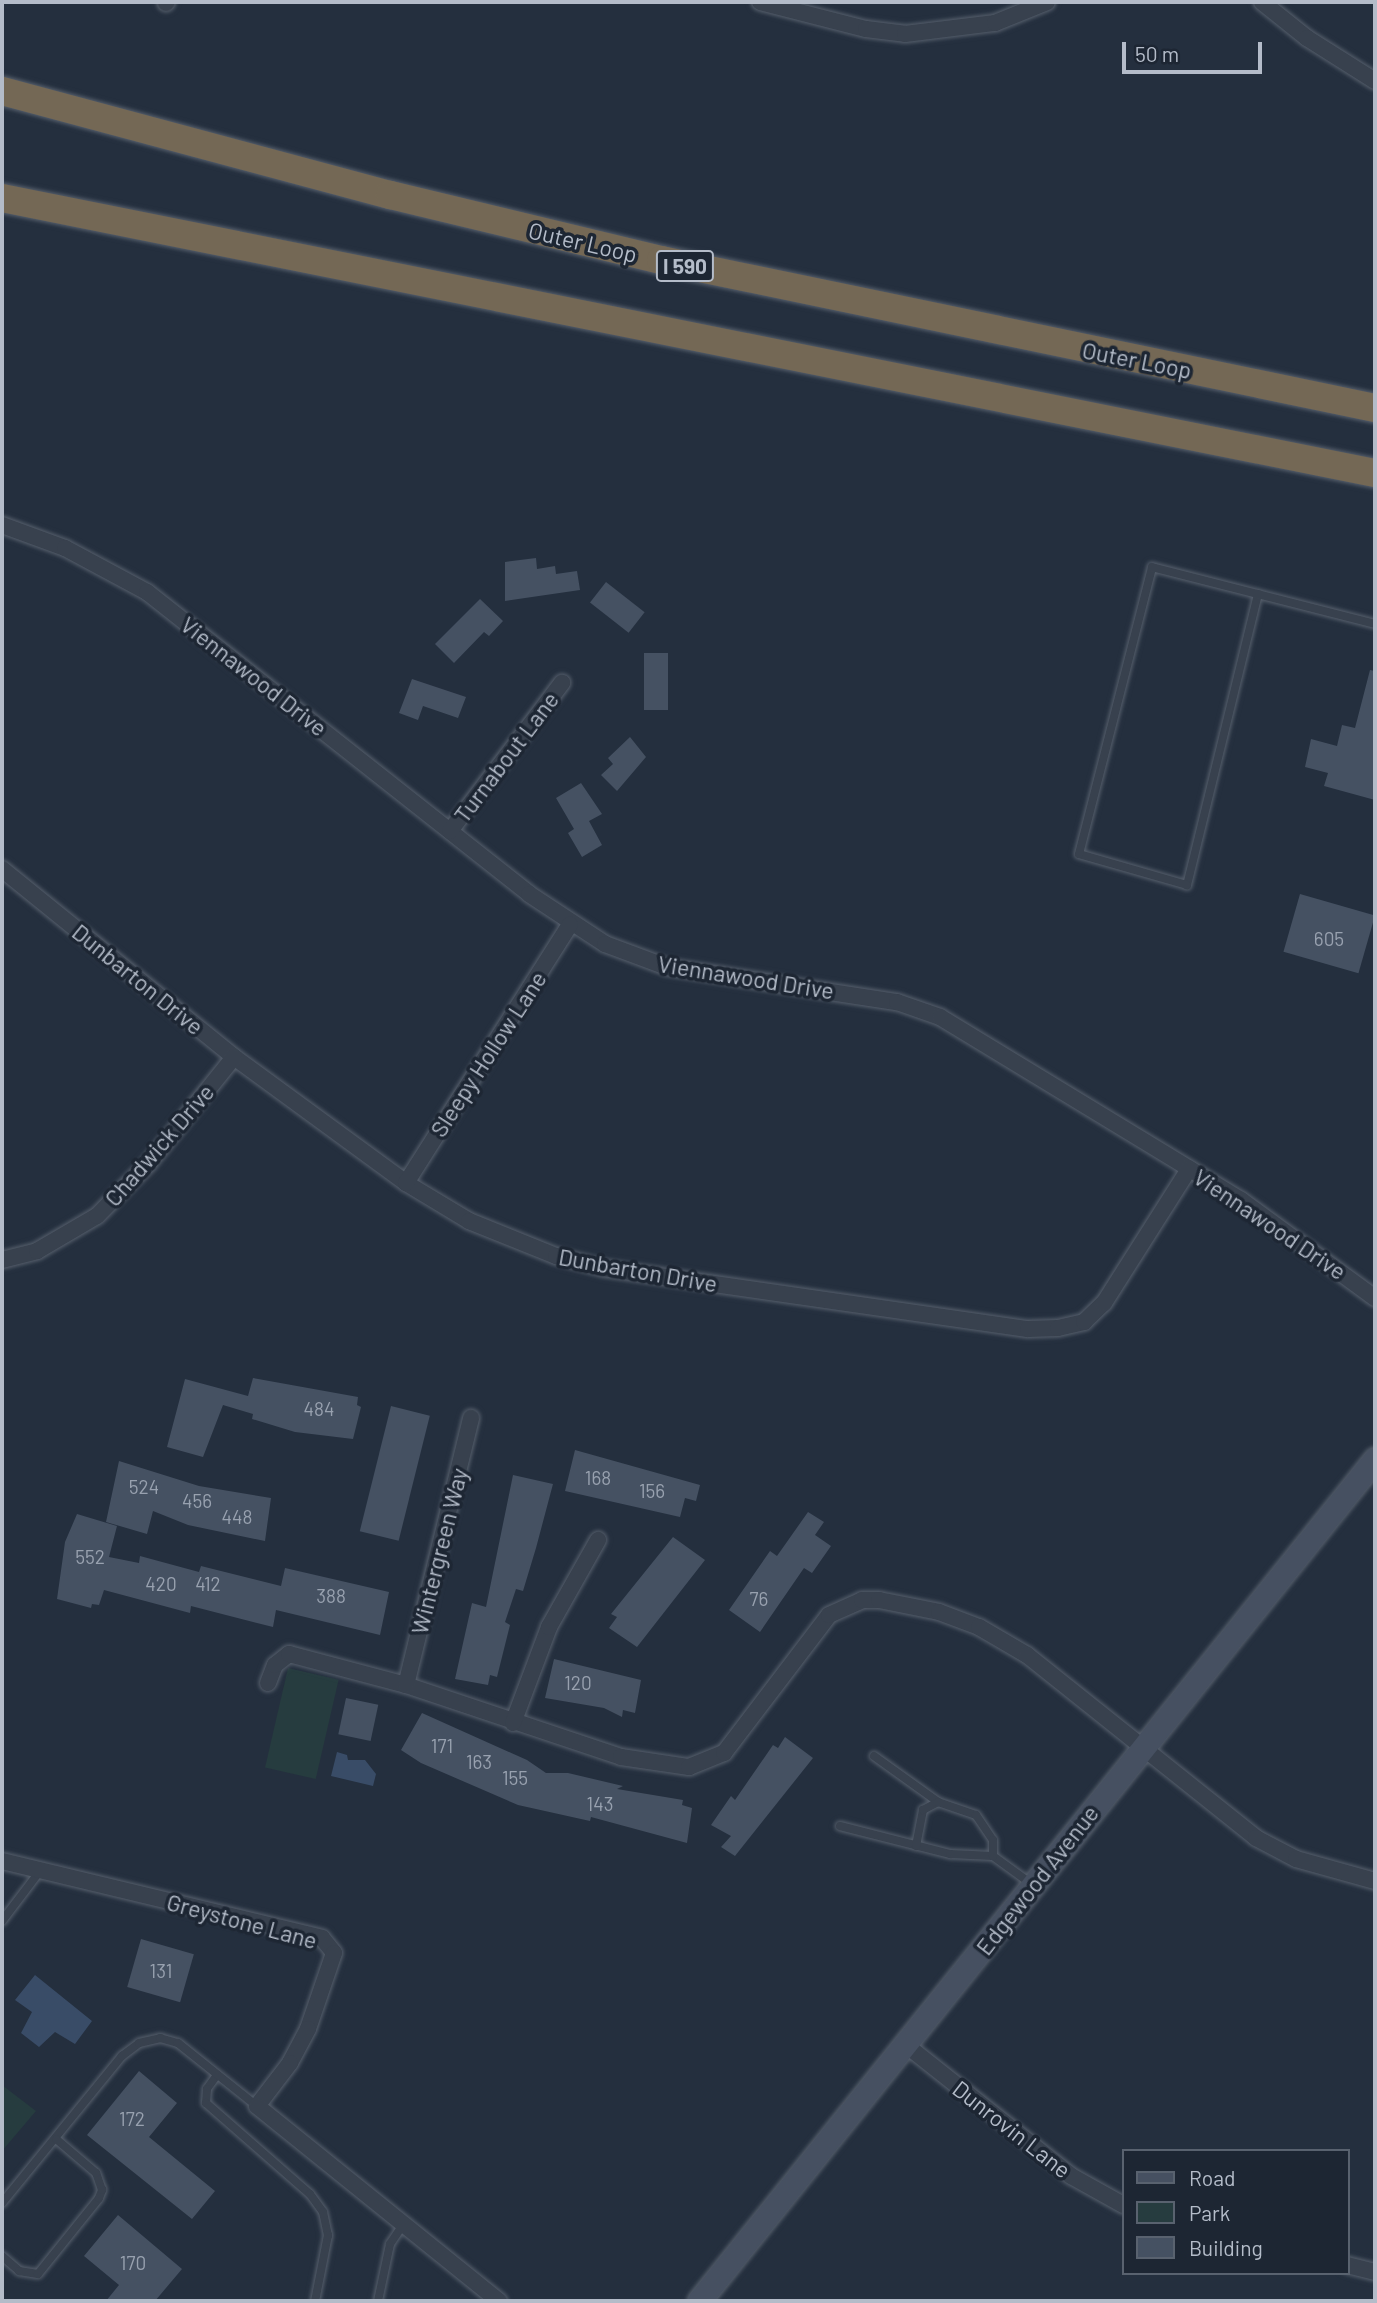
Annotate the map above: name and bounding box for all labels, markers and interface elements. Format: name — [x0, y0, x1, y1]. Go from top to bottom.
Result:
scale bar — [1125, 28, 1265, 72]
text: 50 m — [1135, 41, 1179, 66]
street label: Outer Loop — [526, 216, 640, 268]
road number: I 590 — [655, 248, 715, 284]
street label: Outer Loop — [1080, 336, 1194, 384]
street label: Viennawood Drive — [175, 610, 333, 742]
street label: Turnabout Lane — [448, 686, 564, 828]
street label: Dunbarton Drive — [67, 918, 209, 1040]
house number: 605 — [1314, 928, 1344, 950]
street label: Viennawood Drive — [656, 949, 836, 1005]
street label: Sleepy Hollow Lane — [424, 966, 552, 1142]
street label: Chadwick Drive — [99, 1078, 219, 1212]
street label: Viennawood Drive — [1189, 1163, 1351, 1285]
street label: Dunbarton Drive — [557, 1242, 719, 1298]
house number: 484 — [304, 1398, 334, 1420]
street label: Wintergreen Way — [405, 1465, 473, 1637]
house number: 168 — [585, 1467, 611, 1489]
house number: 524 — [129, 1476, 159, 1498]
house number: 156 — [639, 1480, 665, 1502]
house number: 456 — [182, 1490, 212, 1512]
house number: 448 — [222, 1506, 252, 1528]
house number: 552 — [75, 1546, 105, 1568]
house number: 420 — [145, 1573, 177, 1595]
house number: 412 — [195, 1573, 221, 1595]
house number: 388 — [316, 1585, 346, 1607]
house number: 76 — [750, 1588, 768, 1610]
house number: 120 — [564, 1672, 592, 1694]
house number: 171 — [431, 1735, 453, 1757]
house number: 163 — [466, 1751, 492, 1773]
house number: 155 — [502, 1767, 528, 1789]
house number: 143 — [587, 1793, 613, 1815]
street label: Edgewood Avenue — [970, 1800, 1104, 1960]
street label: Greystone Lane — [164, 1888, 320, 1954]
house number: 131 — [150, 1960, 172, 1982]
street label: Dunrovin Lane — [948, 2074, 1076, 2184]
house number: 172 — [119, 2108, 145, 2130]
legend — [1122, 2149, 1349, 2275]
text: Road — [1189, 2165, 1235, 2190]
text: Park — [1189, 2200, 1230, 2225]
text: Building — [1189, 2235, 1263, 2260]
house number: 170 — [120, 2252, 146, 2274]

